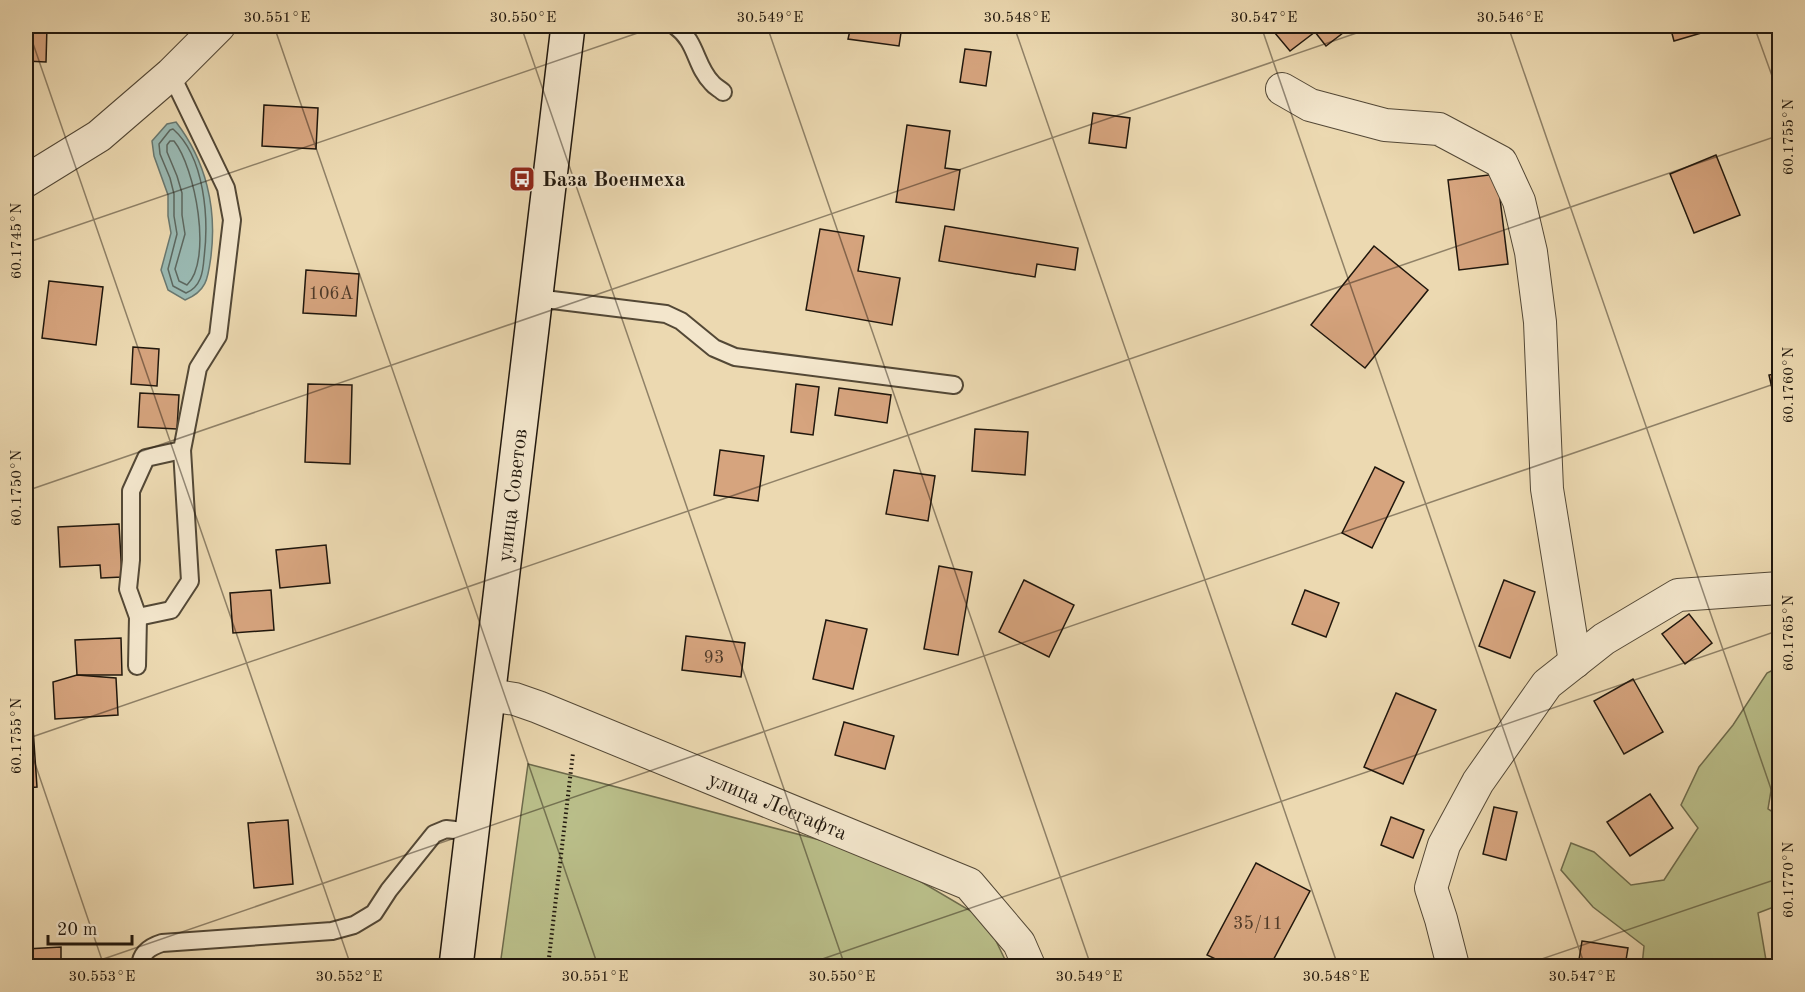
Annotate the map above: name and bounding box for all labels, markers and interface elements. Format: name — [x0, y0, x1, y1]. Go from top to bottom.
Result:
text: 30.551°E — [244, 11, 310, 26]
text: 30.550°E — [490, 11, 556, 26]
text: 30.549°E — [737, 11, 803, 26]
text: 30.548°E — [984, 11, 1050, 26]
text: 30.547°E — [1231, 11, 1297, 26]
text: 30.546°E — [1477, 11, 1543, 26]
text: 60.1755°N — [1782, 98, 1797, 175]
bus stop icon: База Военмеха — [507, 164, 537, 194]
place label: База Военмеха — [542, 170, 686, 191]
text: 60.1745°N — [10, 202, 25, 279]
house number: 106А — [308, 285, 354, 303]
text: 60.1760°N — [1782, 346, 1797, 423]
street label: улица Советов — [495, 428, 532, 563]
text: 60.1750°N — [10, 449, 25, 526]
text: 60.1765°N — [1782, 594, 1797, 671]
house number: 93 — [704, 649, 724, 667]
text: 60.1755°N — [10, 697, 25, 774]
street label: улица Лесгафта — [705, 769, 850, 845]
text: 60.1770°N — [1782, 841, 1797, 918]
scale bar — [48, 908, 132, 946]
house number: 35/11 — [1233, 915, 1283, 933]
text: 20 m — [57, 921, 97, 939]
text: 30.553°E — [69, 970, 135, 985]
text: 30.552°E — [316, 970, 382, 985]
text: 30.551°E — [562, 970, 628, 985]
text: 30.550°E — [809, 970, 875, 985]
text: 30.549°E — [1056, 970, 1122, 985]
text: 30.548°E — [1303, 970, 1369, 985]
text: 30.547°E — [1549, 970, 1615, 985]

